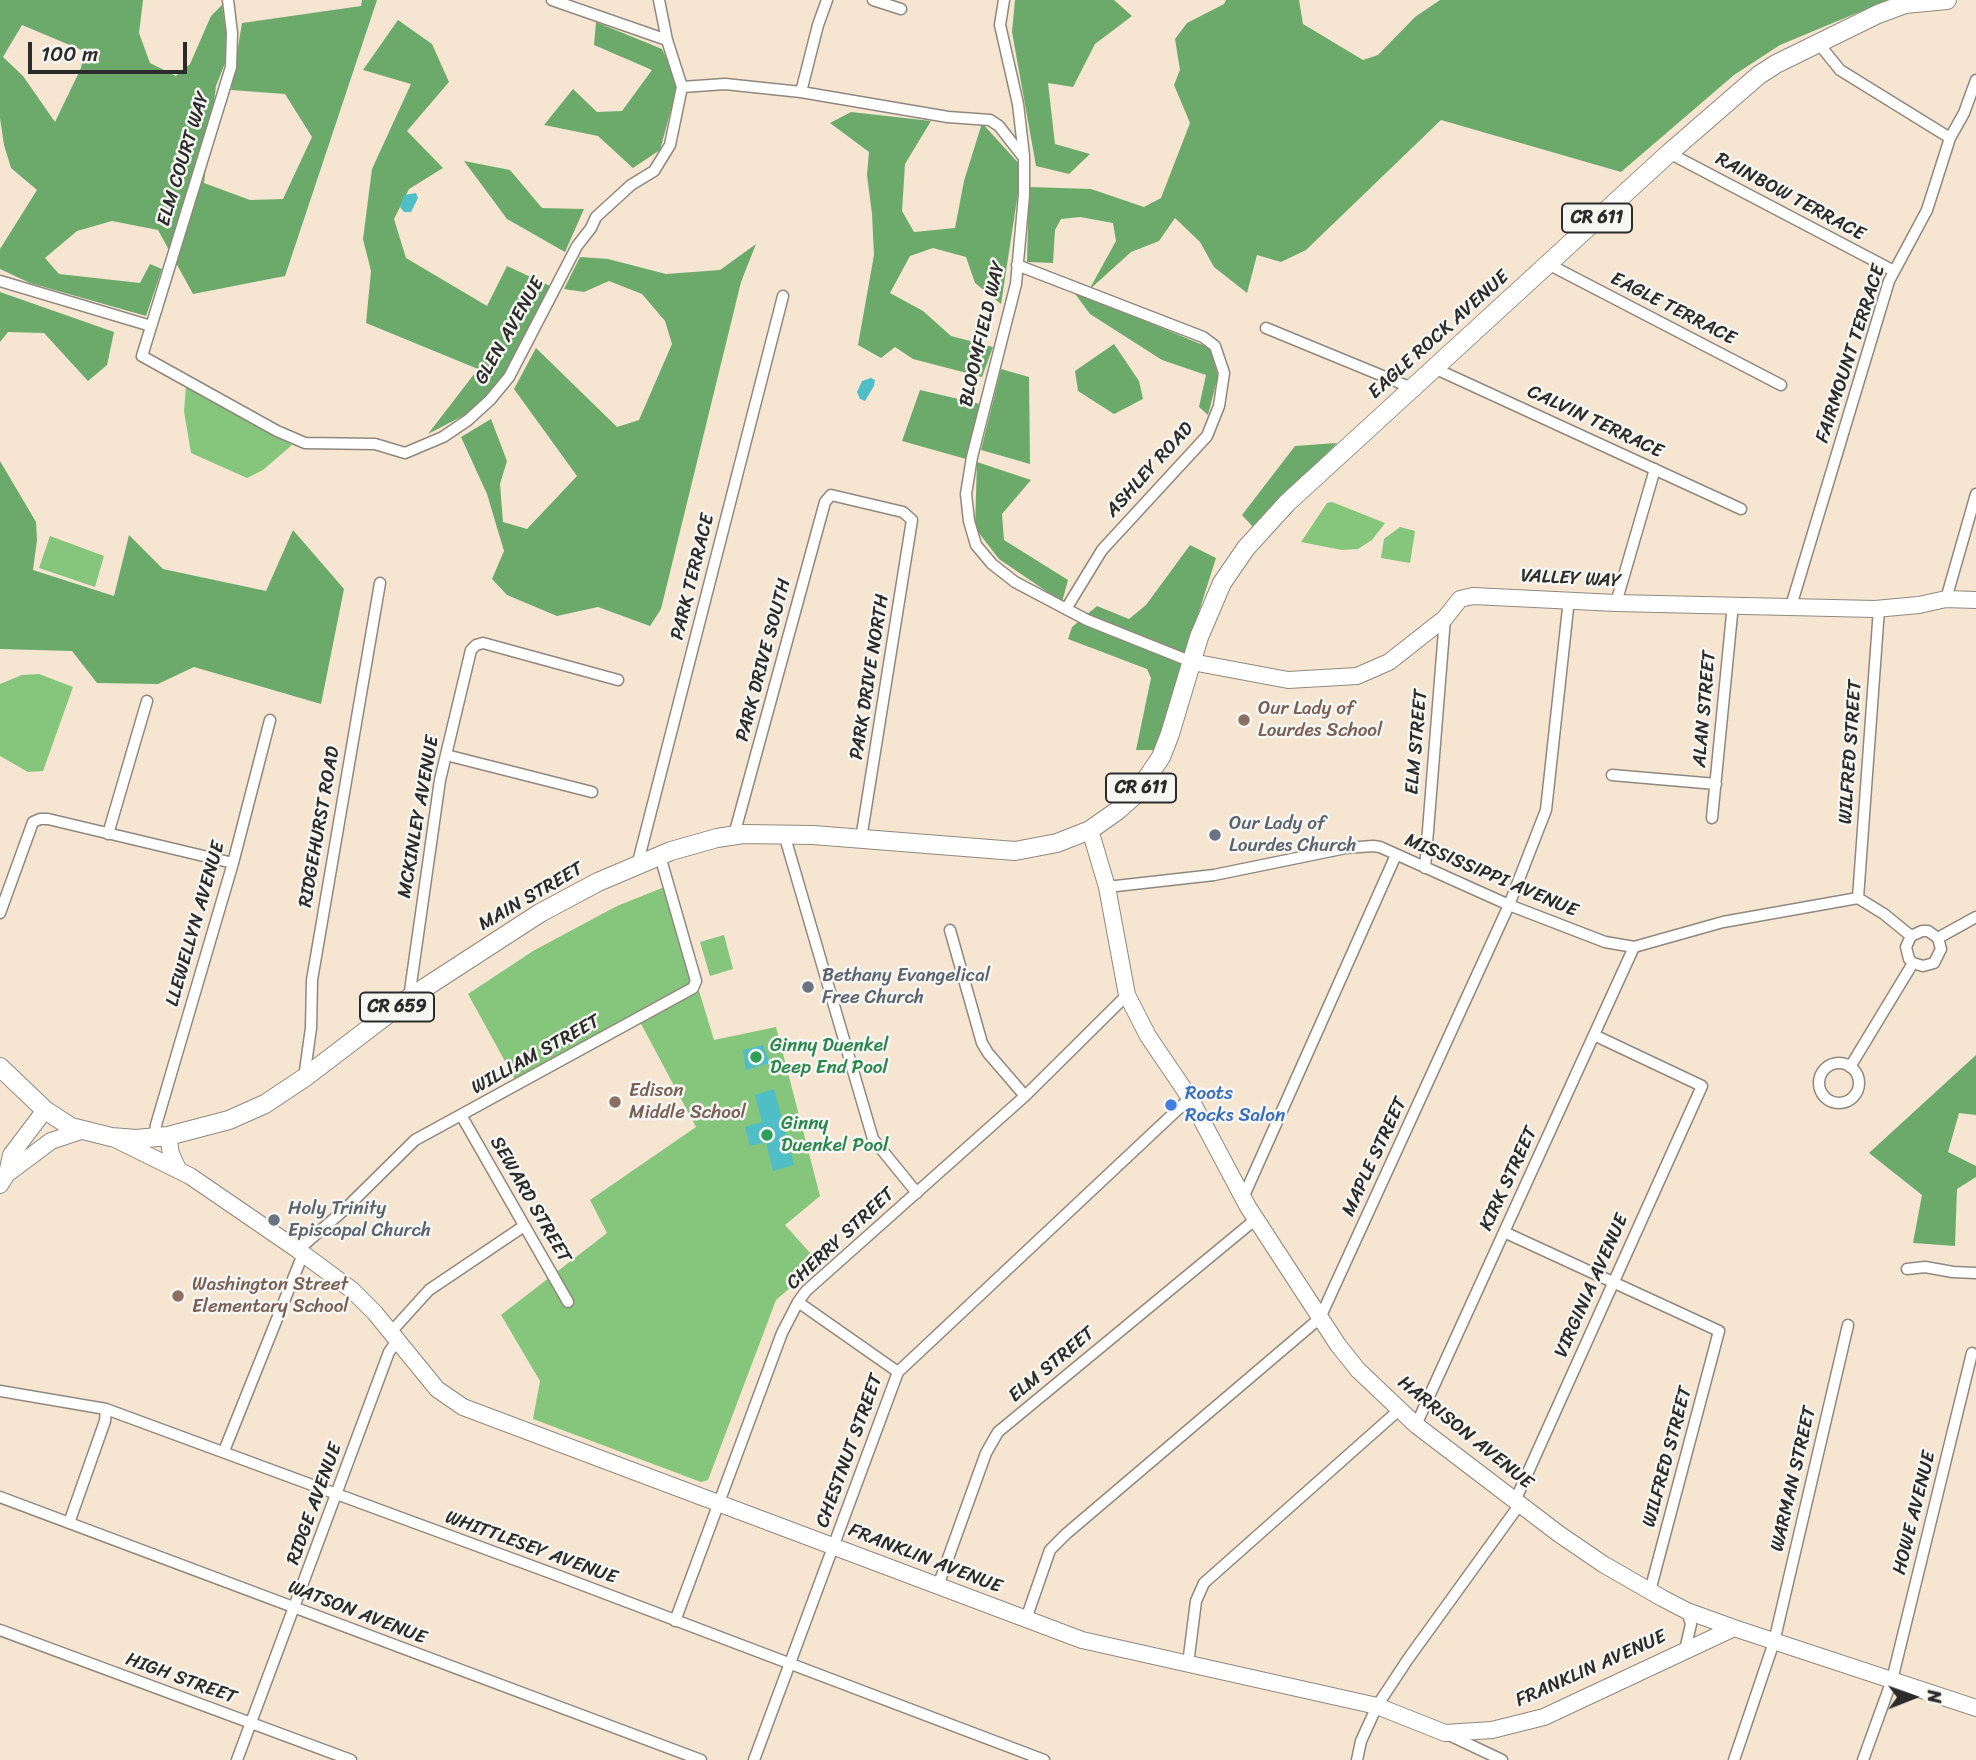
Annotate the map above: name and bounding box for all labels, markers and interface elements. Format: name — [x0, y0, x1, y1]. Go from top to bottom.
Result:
scale bar — [32, 28, 191, 72]
text: 100 m — [41, 35, 98, 73]
street label: ELM COURT WAY — [153, 89, 215, 229]
street label: RAINBOW TERRACE — [1711, 148, 1869, 246]
road number: CR 611 — [1562, 204, 1632, 232]
street label: BLOOMFIELD WAY — [955, 259, 1011, 409]
street label: FAIRMOUNT TERRACE — [1811, 262, 1891, 446]
street label: EAGLE ROCK AVENUE — [1364, 266, 1514, 404]
street label: EAGLE TERRACE — [1606, 268, 1740, 350]
street label: GLEN AVENUE — [470, 273, 550, 389]
street label: CALVIN TERRACE — [1524, 381, 1666, 463]
street label: ASHLEY ROAD — [1101, 418, 1199, 522]
street label: PARK TERRACE — [666, 512, 720, 642]
street label: VALLEY WAY — [1520, 565, 1622, 593]
street label: PARK DRIVE SOUTH — [731, 576, 797, 744]
street label: PARK DRIVE NORTH — [846, 593, 894, 761]
street label: ALAN STREET — [1689, 650, 1721, 768]
street label: WILFRED STREET — [1835, 679, 1867, 825]
street label: ELM STREET — [1401, 688, 1433, 796]
place label: Our Lady of Lourdes School — [1258, 698, 1382, 742]
marker: Our Lady of Lourdes School — [1236, 712, 1252, 728]
street label: MCKINLEY AVENUE — [393, 734, 445, 900]
street label: RIDGEHURST ROAD — [295, 745, 345, 909]
road number: CR 611 — [1106, 774, 1176, 802]
place label: Our Lady of Lourdes Church — [1229, 813, 1357, 857]
marker: Our Lady of Lourdes Church — [1207, 827, 1223, 843]
street label: MISSISSIPPI AVENUE — [1401, 829, 1581, 923]
street label: LLEWELLYN AVENUE — [162, 839, 230, 1009]
street label: MAIN STREET — [475, 858, 587, 936]
place label: Bethany Evangelical Free Church — [822, 965, 990, 1009]
marker: Bethany Evangelical Free Church — [800, 979, 816, 995]
road number: CR 659 — [360, 992, 434, 1022]
street label: WILLIAM STREET — [468, 1010, 604, 1100]
place label: Ginny Duenkel Deep End Pool — [770, 1035, 888, 1079]
marker: Ginny Duenkel Deep End Pool — [748, 1049, 764, 1065]
place label: Edison Middle School — [629, 1080, 746, 1124]
place label: Roots Rocks Salon — [1185, 1083, 1285, 1127]
marker: Edison Middle School — [607, 1094, 623, 1110]
street label: MAPLE STREET — [1338, 1094, 1412, 1220]
marker: Roots Rocks Salon — [1163, 1097, 1179, 1113]
place label: Ginny Duenkel Pool — [781, 1113, 888, 1157]
street label: KIRK STREET — [1475, 1123, 1543, 1235]
marker: Ginny Duenkel Pool — [759, 1127, 775, 1143]
street label: SEWARD STREET — [485, 1133, 575, 1267]
street label: CHERRY STREET — [782, 1183, 900, 1295]
place label: Holy Trinity Episcopal Church — [288, 1198, 431, 1242]
street label: VIRGINIA AVENUE — [1550, 1211, 1634, 1361]
marker: Holy Trinity Episcopal Church — [266, 1212, 282, 1228]
place label: Washington Street Elementary School — [192, 1274, 349, 1318]
marker: Washington Street Elementary School — [170, 1288, 186, 1304]
street label: ELM STREET — [1004, 1322, 1100, 1408]
street label: CHESTNUT STREET — [812, 1371, 888, 1531]
street label: HARRISON AVENUE — [1393, 1371, 1537, 1495]
street label: WILFRED STREET — [1638, 1384, 1698, 1530]
street label: WARMAN STREET — [1766, 1404, 1822, 1554]
street label: RIDGE AVENUE — [282, 1440, 348, 1568]
street label: HOWE AVENUE — [1889, 1449, 1941, 1577]
street label: WHITTLESEY AVENUE — [442, 1506, 620, 1590]
street label: FRANKLIN AVENUE — [845, 1519, 1005, 1599]
street label: WATSON AVENUE — [285, 1576, 429, 1650]
street label: FRANKLIN AVENUE — [1512, 1626, 1670, 1712]
street label: HIGH STREET — [123, 1648, 239, 1710]
north arrow — [1878, 1662, 1948, 1732]
text: N — [1918, 1690, 1951, 1703]

